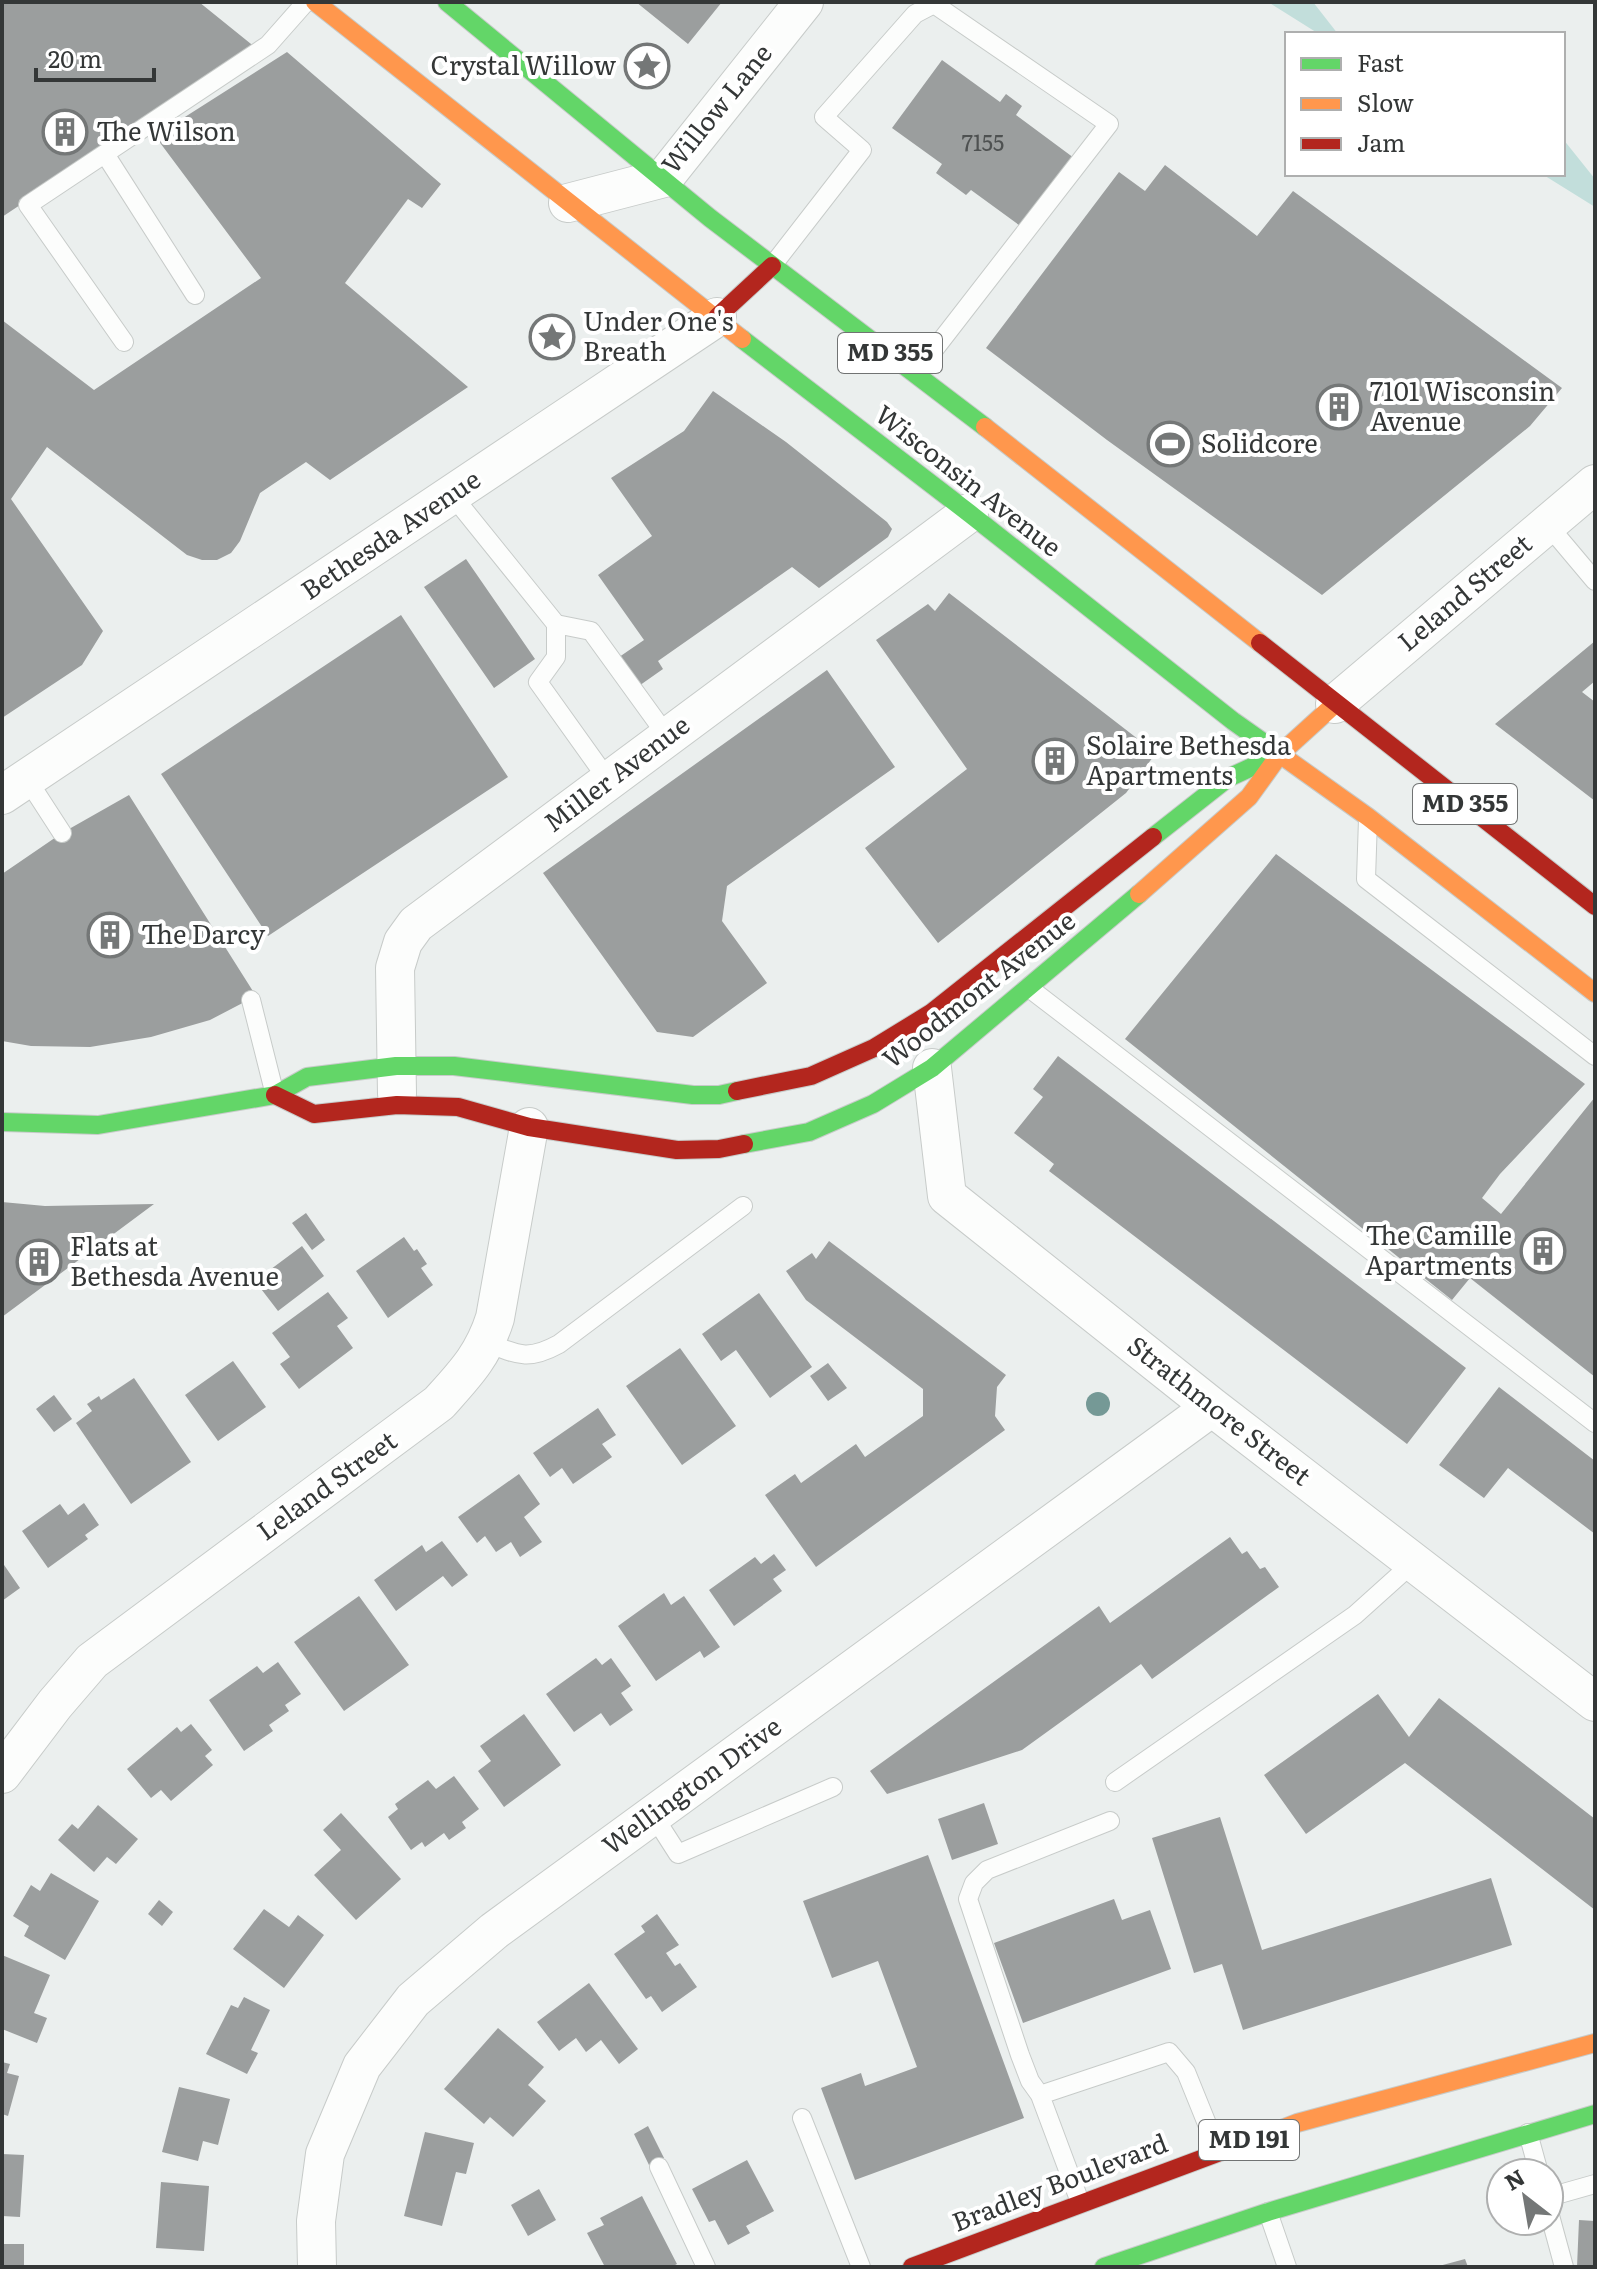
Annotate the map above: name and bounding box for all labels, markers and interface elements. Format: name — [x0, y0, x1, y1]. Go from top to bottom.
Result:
scale bar — [36, 32, 154, 82]
legend — [1285, 32, 1565, 176]
street label: Willow Lane — [650, 34, 780, 181]
text: 20 m — [48, 40, 102, 75]
place icon: Crystal Willow — [623, 42, 671, 90]
place label: Crystal Willow — [431, 44, 617, 83]
text: Fast — [1357, 44, 1404, 79]
text: Slow — [1357, 84, 1414, 119]
building icon: The Wilson — [41, 108, 89, 156]
place label: The Wilson — [96, 110, 236, 149]
text: Jam — [1357, 124, 1405, 159]
house number: 7155 — [962, 125, 1004, 158]
place label: Under One's Breath — [583, 300, 734, 369]
place icon: Under One's Breath — [528, 313, 576, 361]
road number: MD 355 — [838, 333, 942, 373]
place label: 7101 Wisconsin Avenue — [1370, 370, 1555, 439]
building icon: 7101 Wisconsin Avenue — [1315, 383, 1363, 431]
street label: Wisconsin Avenue — [868, 394, 1071, 564]
sports icon: Solidcore — [1146, 420, 1194, 468]
place label: Solidcore — [1201, 422, 1318, 461]
street label: Bethesda Avenue — [292, 458, 487, 608]
street label: Leland Street — [1388, 523, 1539, 659]
street label: Miller Avenue — [534, 704, 697, 840]
place label: Solaire Bethesda Apartments — [1086, 724, 1291, 793]
building icon: Solaire Bethesda Apartments — [1031, 737, 1079, 785]
road number: MD 355 — [1413, 784, 1517, 824]
street label: Woodmont Avenue — [873, 900, 1082, 1076]
building icon: The Darcy — [86, 911, 134, 959]
place label: The Darcy — [141, 913, 265, 952]
place label: The Camille Apartments — [1365, 1214, 1512, 1283]
place label: Flats at Bethesda Avenue — [70, 1225, 279, 1294]
building icon: The Camille Apartments — [1519, 1227, 1567, 1275]
building icon: Flats at Bethesda Avenue — [15, 1238, 63, 1286]
street label: Strathmore Street — [1121, 1325, 1321, 1493]
street label: Leland Street — [247, 1420, 404, 1548]
street label: Wellington Drive — [593, 1706, 788, 1862]
road number: MD 191 — [1199, 2120, 1299, 2160]
street label: Bradley Boulevard — [946, 2122, 1173, 2240]
north arrow — [1485, 2157, 1565, 2237]
text: N — [1498, 2160, 1530, 2197]

